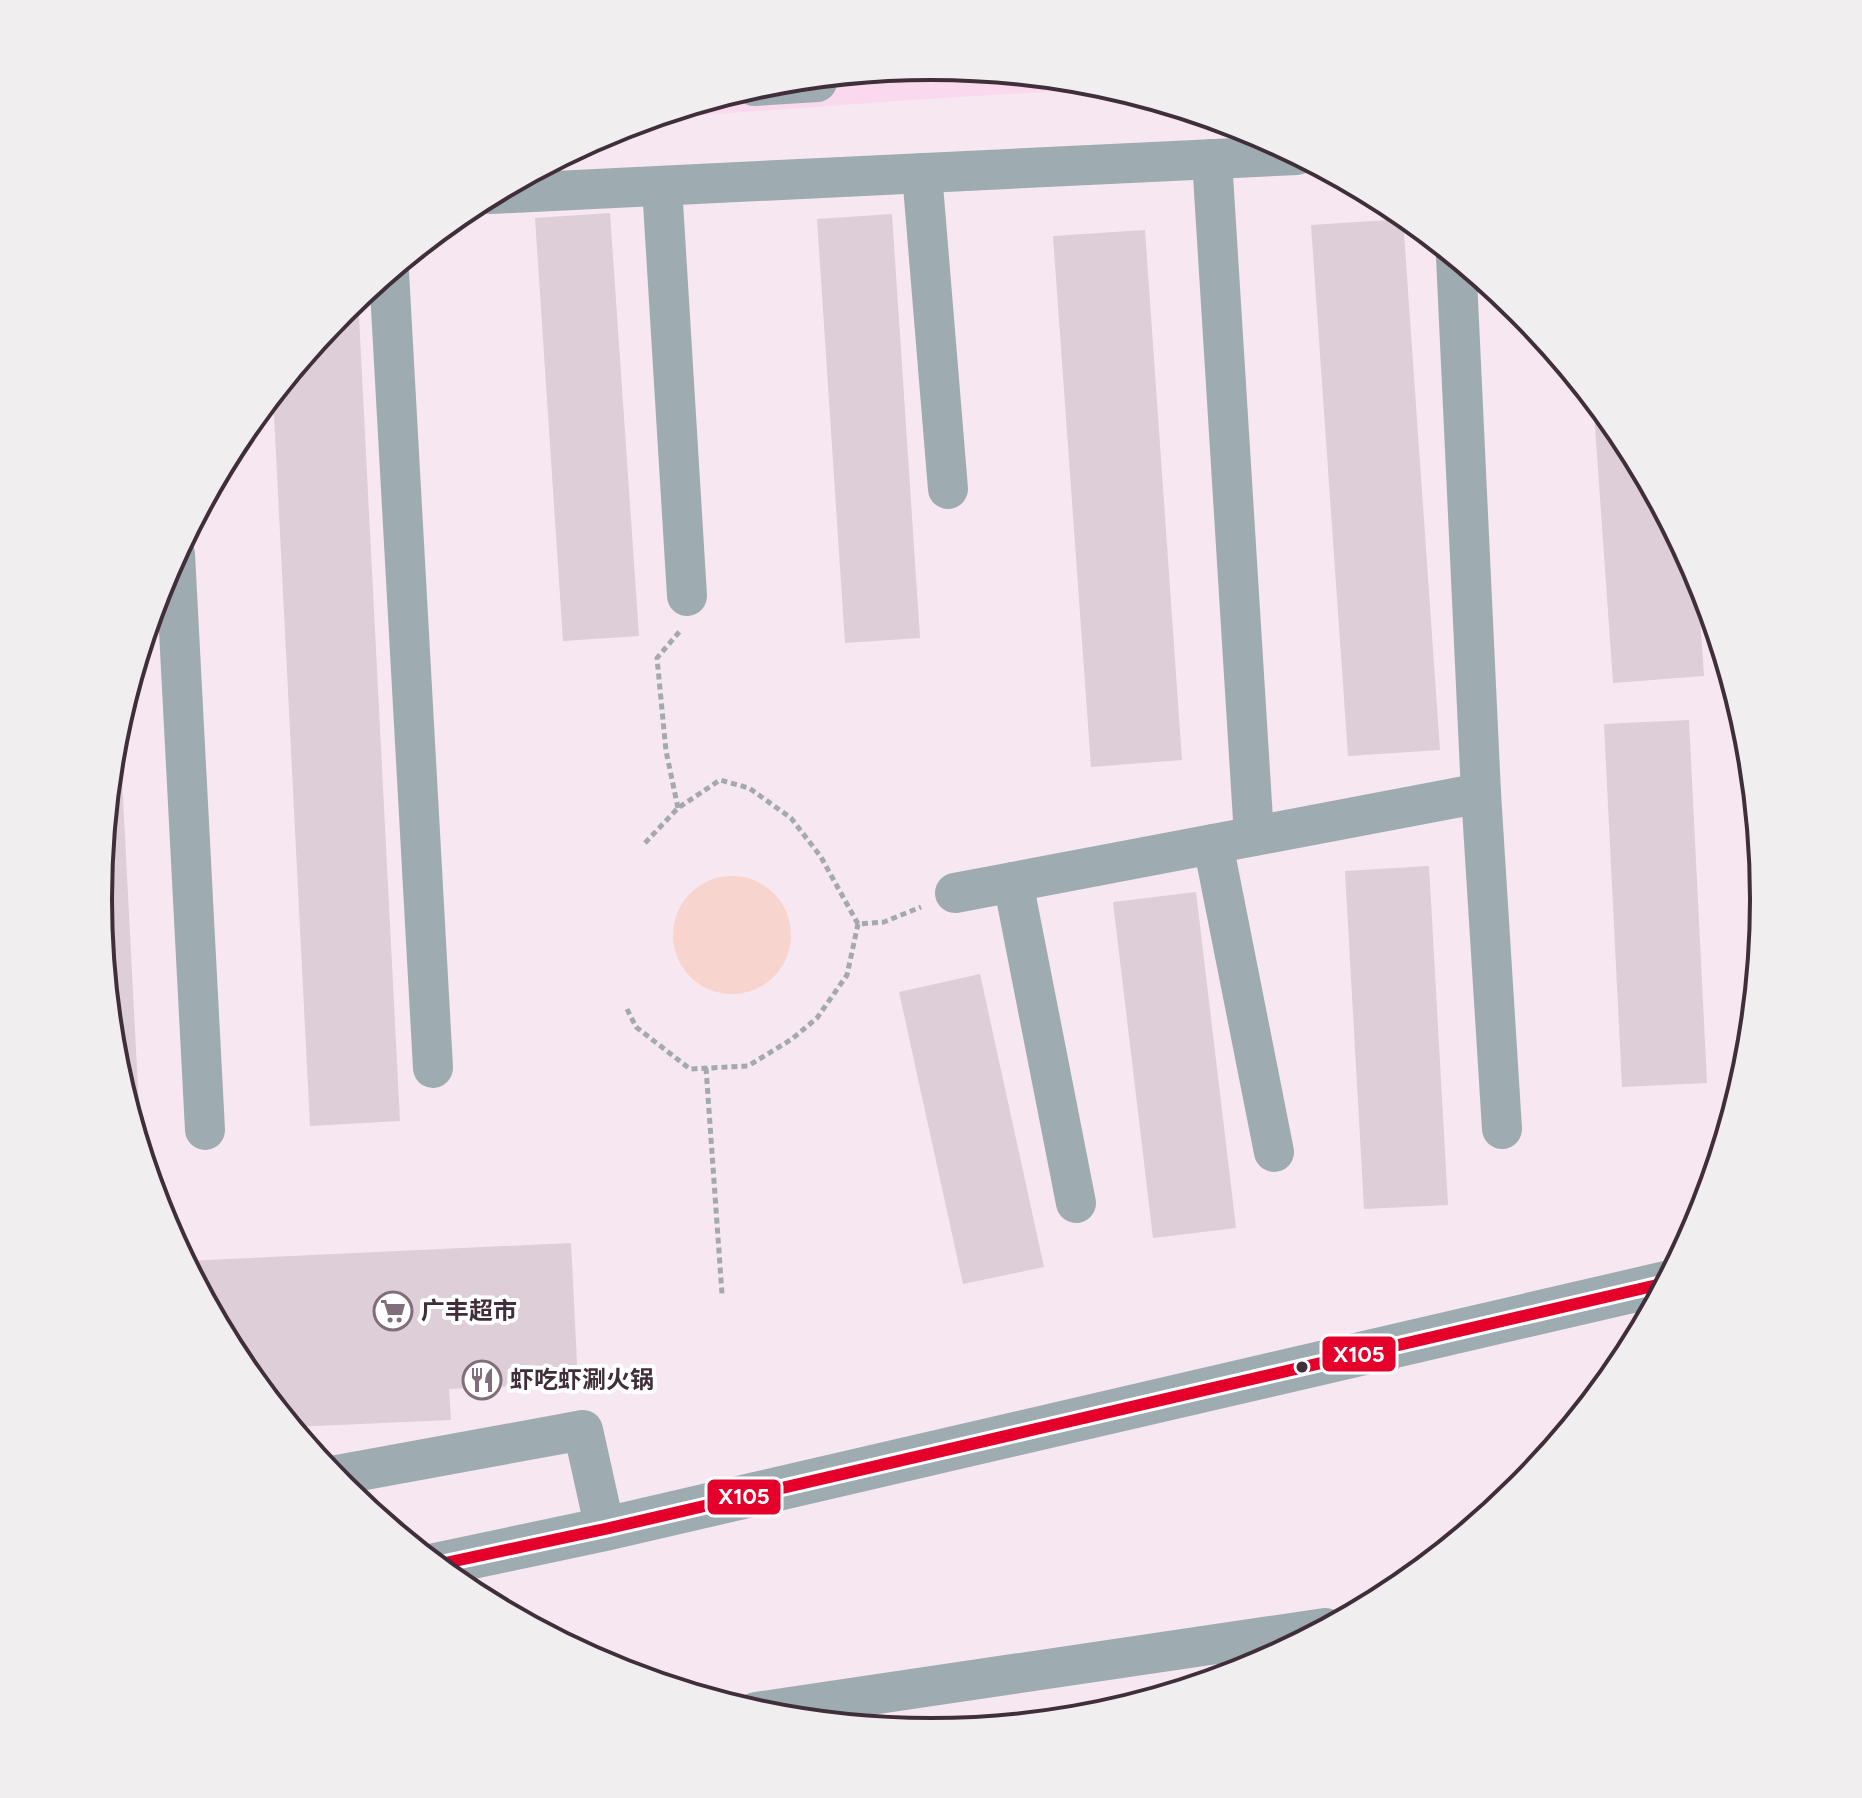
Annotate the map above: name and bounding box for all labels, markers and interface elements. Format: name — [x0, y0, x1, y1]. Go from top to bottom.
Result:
supermarket icon: 广丰超市 — [372, 1290, 414, 1332]
place label: 广丰超市 — [421, 1296, 517, 1325]
line badge: X105 — [1321, 1335, 1397, 1373]
text: X105 — [1333, 1341, 1385, 1368]
restaurant icon: 虾吃虾涮火锅 — [461, 1359, 503, 1401]
unlabelled marker — [1294, 1359, 1310, 1375]
place label: 虾吃虾涮火锅 — [510, 1365, 654, 1394]
line badge: X105 — [706, 1478, 782, 1516]
text: X105 — [718, 1483, 770, 1510]

